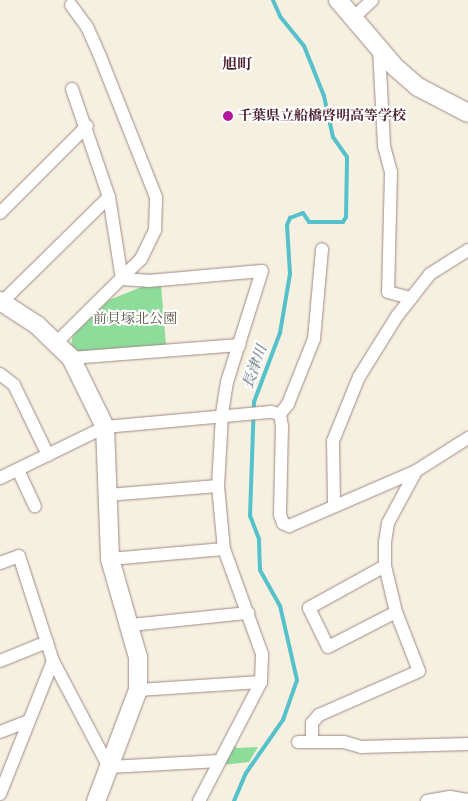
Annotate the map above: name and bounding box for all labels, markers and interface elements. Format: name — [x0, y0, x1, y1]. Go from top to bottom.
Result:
district label: 旭町 — [222, 56, 252, 74]
place label: 千葉県立船橋啓明高等学校 — [238, 108, 406, 124]
marker: 千葉県立船橋啓明高等学校 — [222, 110, 234, 122]
park label: 前貝塚北公園 — [93, 311, 177, 327]
water label: 長津川 — [239, 343, 271, 391]

